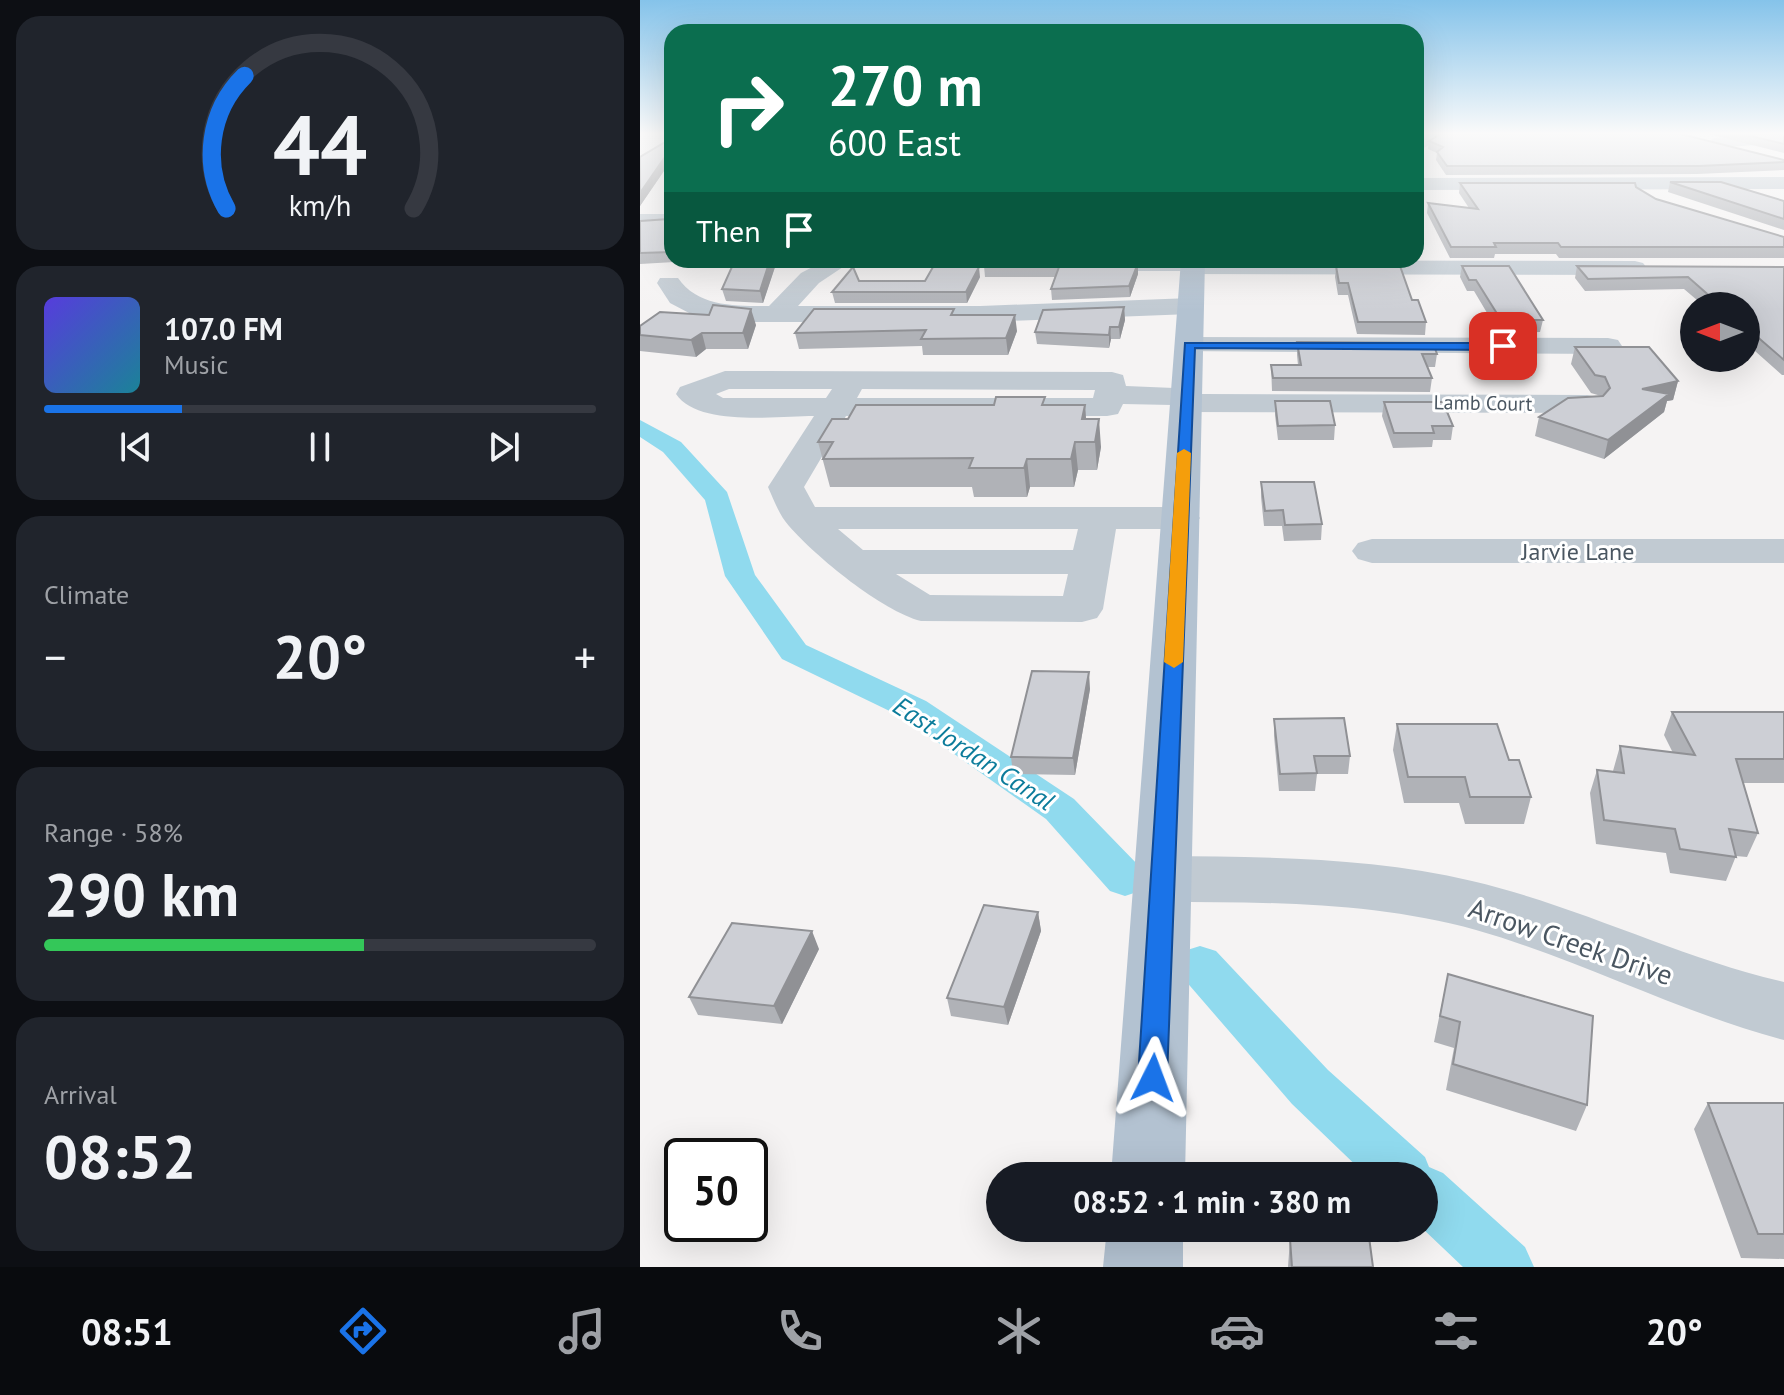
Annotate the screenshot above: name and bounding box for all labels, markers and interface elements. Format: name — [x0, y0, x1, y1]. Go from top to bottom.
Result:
text: 270 m — [828, 49, 983, 121]
icon: right — [696, 56, 800, 160]
text: 44 — [273, 90, 367, 198]
text: 600 East — [828, 119, 961, 166]
text: km/h — [289, 187, 351, 224]
icon: arrive — [777, 208, 821, 252]
text: Then — [696, 211, 761, 250]
north arrow — [1680, 292, 1760, 372]
map controls — [1680, 292, 1760, 372]
text: 107.0 FM — [164, 309, 283, 348]
pin — [1469, 312, 1537, 380]
icon: arrive — [1481, 324, 1525, 368]
text: Music — [164, 348, 228, 381]
street label: Lamb Court — [1433, 389, 1533, 417]
icon: previous — [114, 425, 158, 469]
icon: pause — [298, 425, 342, 469]
icon: next — [482, 425, 526, 469]
street label: Jarvie Lane — [1521, 536, 1634, 567]
text: Climate — [44, 578, 129, 611]
text: 20° — [273, 617, 367, 695]
text: − — [44, 628, 66, 685]
text: + — [574, 628, 596, 685]
water label: East Jordan Canal — [887, 689, 1061, 817]
text: Range · 58% — [44, 816, 183, 849]
text: 290 km — [44, 855, 239, 933]
street label: Arrow Creek Drive — [1464, 889, 1678, 993]
position arrow — [1111, 1036, 1195, 1120]
text: Arrival — [44, 1078, 117, 1111]
text: 08:52 — [44, 1117, 196, 1195]
speed limit sign: 50 — [664, 1138, 768, 1242]
text: 08:52 · 1 min · 380 m — [1073, 1182, 1351, 1221]
icon: directions — [335, 1303, 391, 1359]
icon: music — [554, 1303, 610, 1359]
icon: phone — [772, 1303, 828, 1359]
icon: climate — [991, 1303, 1047, 1359]
icon: car — [1209, 1303, 1265, 1359]
icon: filters — [1428, 1303, 1484, 1359]
text: 08:51 — [81, 1308, 173, 1355]
text: 20° — [1646, 1308, 1703, 1355]

